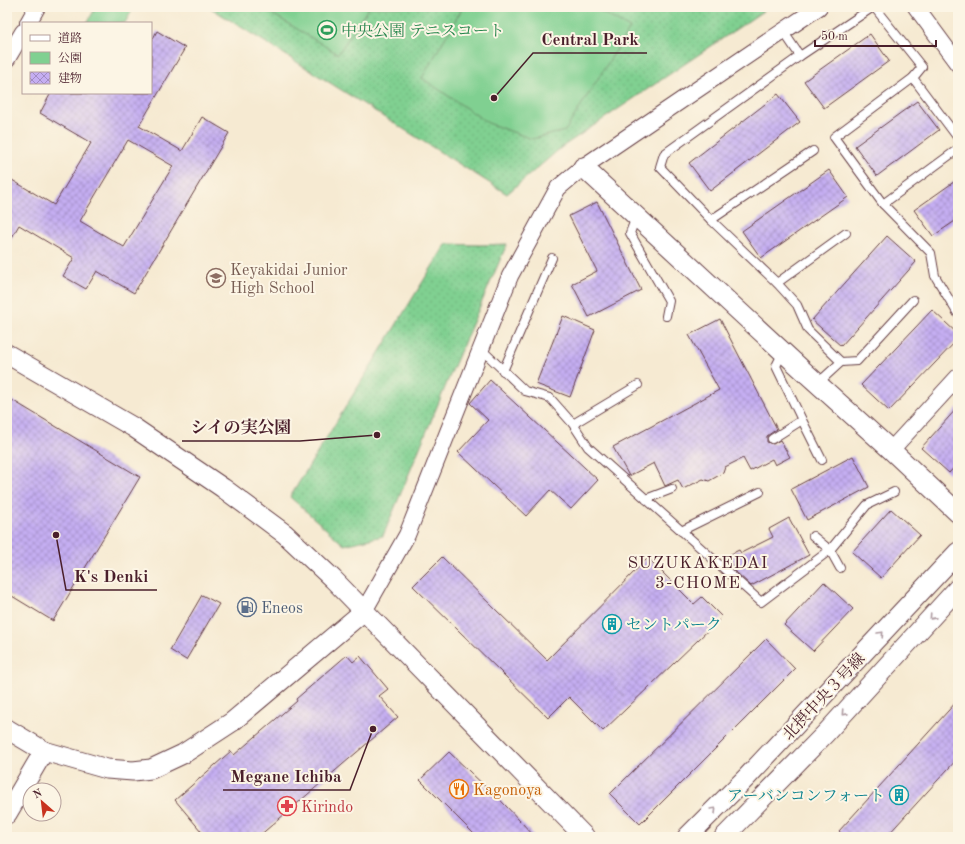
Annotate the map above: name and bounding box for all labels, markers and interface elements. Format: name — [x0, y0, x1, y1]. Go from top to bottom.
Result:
sports icon: 中央公園 テニスコート — [316, 19, 338, 41]
legend — [22, 22, 152, 94]
place label: 中央公園 テニスコート — [341, 22, 505, 40]
scale bar — [815, 22, 936, 48]
callout: Central Park — [533, 24, 647, 53]
text: 50 m — [821, 30, 848, 43]
text: 道路 — [58, 31, 82, 45]
text: Central Park — [541, 32, 639, 49]
text: 公園 — [58, 52, 82, 65]
text: 建物 — [58, 71, 82, 85]
place label: Keyakidai Junior High School — [230, 263, 348, 297]
school or university icon: Keyakidai Junior High School — [205, 267, 227, 289]
callout: シイの実公園 — [182, 412, 300, 441]
text: シイの実公園 — [190, 418, 292, 437]
district label: SUZUKAKEDAI 3-CHOME — [627, 555, 769, 592]
callout: K's Denki — [66, 561, 157, 590]
text: K's Denki — [74, 569, 148, 586]
fuel station icon: Eneos — [236, 596, 258, 618]
place label: Eneos — [261, 601, 303, 617]
one-way arrow — [929, 612, 936, 619]
building icon: セントパーク — [601, 613, 623, 635]
place label: セントパーク — [626, 617, 722, 634]
one-way arrow — [876, 631, 884, 639]
street label: 北摂中央３号線 — [779, 650, 869, 744]
one-way arrow — [841, 708, 849, 716]
callout: Megane Ichiba — [223, 761, 350, 790]
text: Megane Ichiba — [230, 769, 342, 786]
restaurant icon: Kagonoya — [448, 778, 470, 800]
north arrow — [22, 782, 62, 822]
place label: Kagonoya — [473, 783, 542, 799]
building icon: アーバンコンフォート — [888, 784, 910, 806]
text: N — [32, 787, 45, 801]
place label: アーバンコンフォート — [727, 788, 885, 805]
pharmacy icon: Kirindo — [276, 795, 298, 817]
place label: Kirindo — [301, 800, 353, 816]
one-way arrow — [709, 807, 717, 814]

